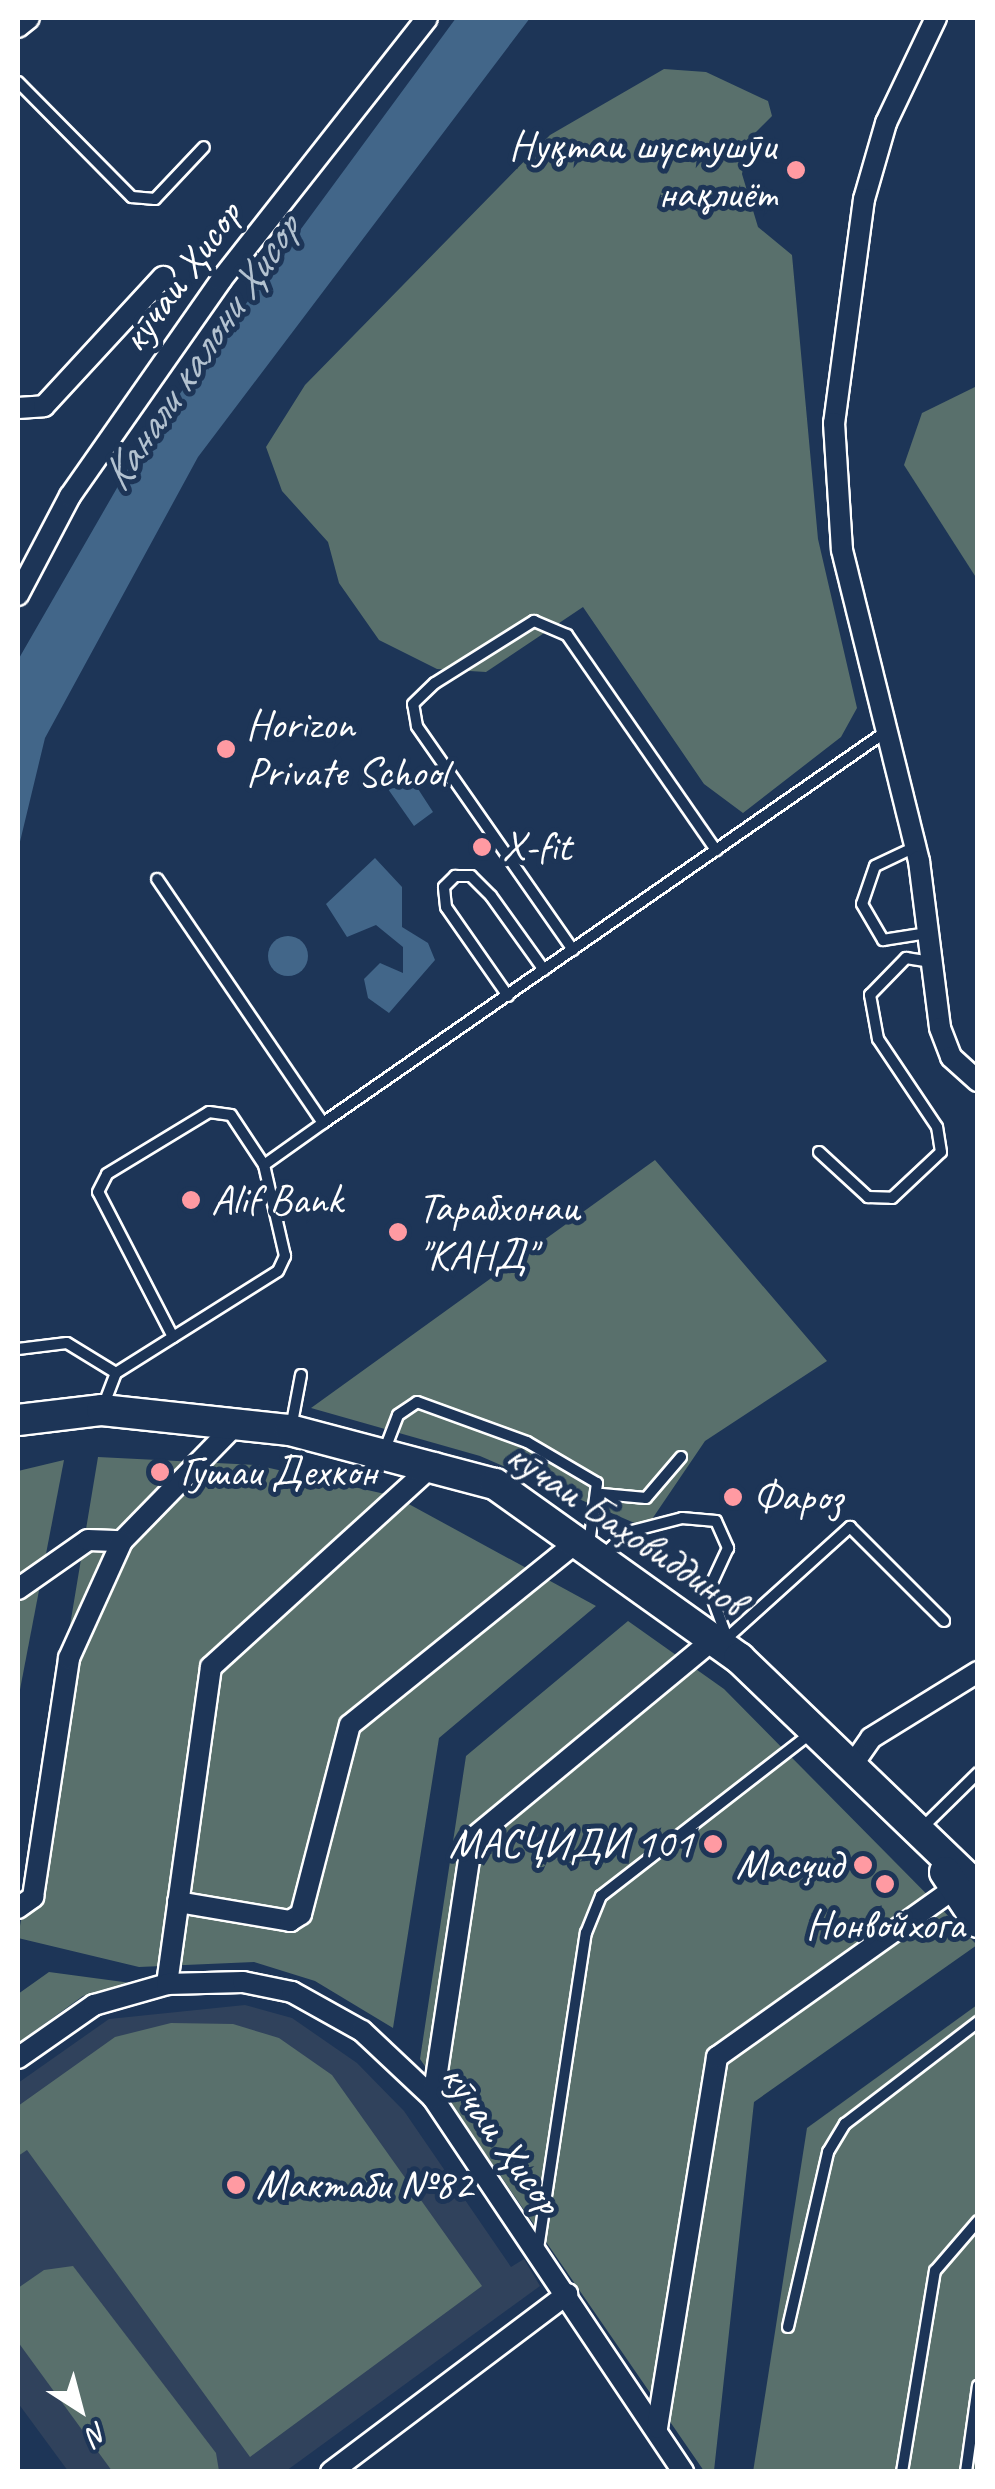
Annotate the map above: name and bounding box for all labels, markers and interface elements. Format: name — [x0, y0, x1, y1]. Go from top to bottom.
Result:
place label: Нуқтаи шустушӯи нақлиёт — [503, 121, 776, 220]
marker: Нуқтаи шустушӯи нақлиёт — [785, 159, 807, 181]
street label: кӯчаи Ҳисор — [109, 192, 253, 362]
water label: Канали калони Ҳисор — [89, 206, 311, 500]
place label: Horizon Private School — [246, 700, 447, 798]
marker: Horizon Private School — [215, 738, 237, 760]
place label: X-fit — [502, 822, 571, 872]
marker: X-fit — [471, 836, 493, 858]
place label: Alif Bank — [211, 1175, 344, 1225]
place label: Тарабхонаи "КАНД" — [418, 1183, 579, 1282]
marker: Alif Bank — [180, 1189, 202, 1211]
marker: Тарабхонаи "КАНД" — [387, 1221, 409, 1243]
street label: кӯчаи Баҳовиддинов — [496, 1430, 754, 1628]
place label: Гушаи Дехкон — [180, 1447, 377, 1497]
marker: Гушаи Дехкон — [149, 1461, 171, 1483]
place label: Фароз — [753, 1472, 842, 1522]
marker: Фароз — [722, 1486, 744, 1508]
place label: МАСҶИДИ 101 — [449, 1819, 693, 1869]
marker: МАСҶИДИ 101 — [702, 1833, 724, 1855]
place label: Масҷид — [736, 1840, 843, 1890]
marker: Масҷид — [852, 1854, 874, 1876]
marker: Нонвойхога — [874, 1873, 896, 1895]
place label: Нонвойхога — [806, 1900, 964, 1950]
street label: кӯчаи Ҳисор — [429, 2054, 573, 2224]
place label: Мактаби №82 — [256, 2160, 472, 2210]
marker: Мактаби №82 — [225, 2174, 247, 2196]
north arrow — [30, 2359, 130, 2459]
text: N — [81, 2414, 115, 2453]

